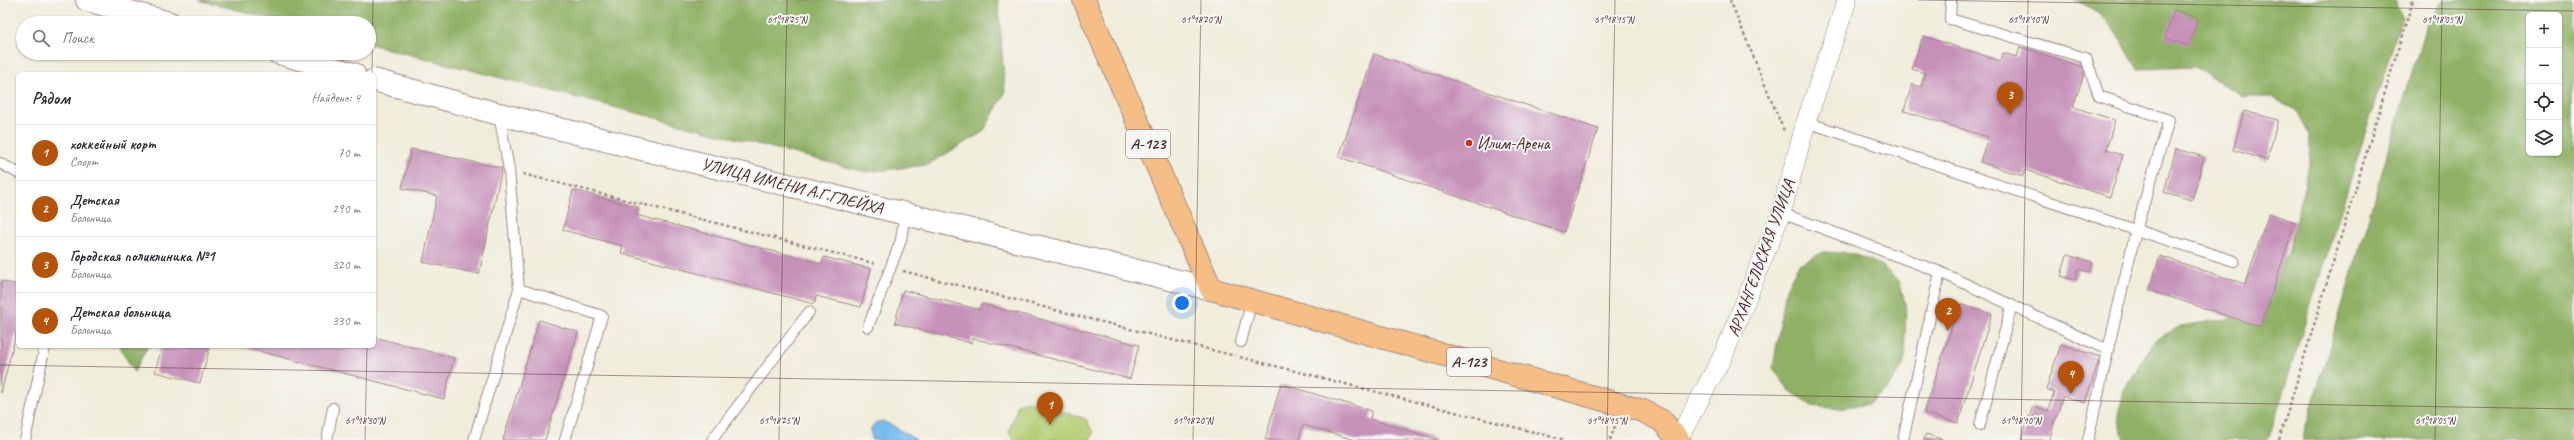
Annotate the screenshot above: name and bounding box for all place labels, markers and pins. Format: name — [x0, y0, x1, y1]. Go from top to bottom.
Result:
pin: 3 — [1997, 82, 2023, 115]
place label: Илим-Арена — [1477, 133, 1551, 154]
marker: Илим-Арена — [1464, 138, 1474, 148]
pin: 2 — [1935, 298, 1961, 331]
pin: 4 — [2058, 361, 2084, 394]
pin: 1 — [1037, 392, 1063, 425]

